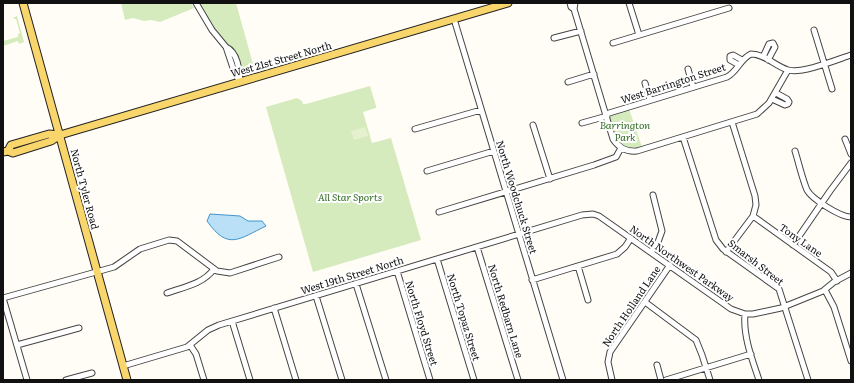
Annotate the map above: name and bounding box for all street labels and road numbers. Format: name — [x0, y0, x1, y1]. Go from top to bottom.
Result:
street label: West 21st Street North — [228, 37, 334, 80]
street label: West Barrington Street — [619, 58, 727, 107]
street label: North Woodchuck Street — [493, 138, 542, 255]
street label: North Tyler Road — [67, 147, 103, 231]
street label: Tony Lane — [777, 219, 826, 260]
street label: North Northwest Parkway — [627, 221, 738, 305]
street label: Smarsh Street — [725, 235, 788, 288]
street label: West 19th Street North — [298, 252, 406, 297]
street label: North Redbarn Lane — [485, 262, 528, 360]
street label: North Holland Lane — [598, 262, 663, 349]
street label: North Topaz Street — [444, 271, 485, 362]
street label: North Floyd Street — [402, 278, 443, 367]

